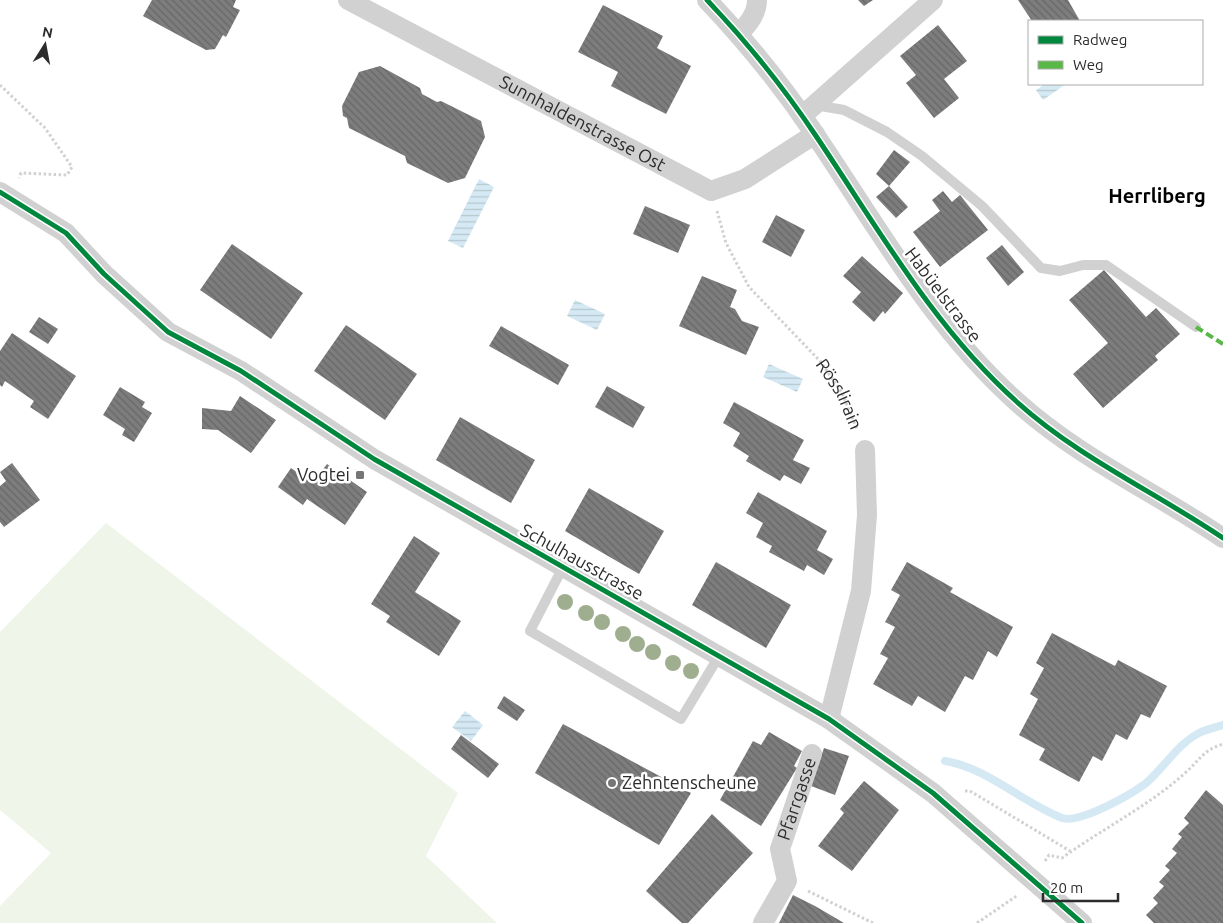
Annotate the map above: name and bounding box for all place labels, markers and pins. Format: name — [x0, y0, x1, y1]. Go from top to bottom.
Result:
place label: Vogtei — [297, 464, 350, 484]
marker: Vogtei — [354, 469, 366, 481]
place label: Zehntenscheune — [622, 772, 757, 792]
marker: Zehntenscheune — [606, 777, 618, 789]

